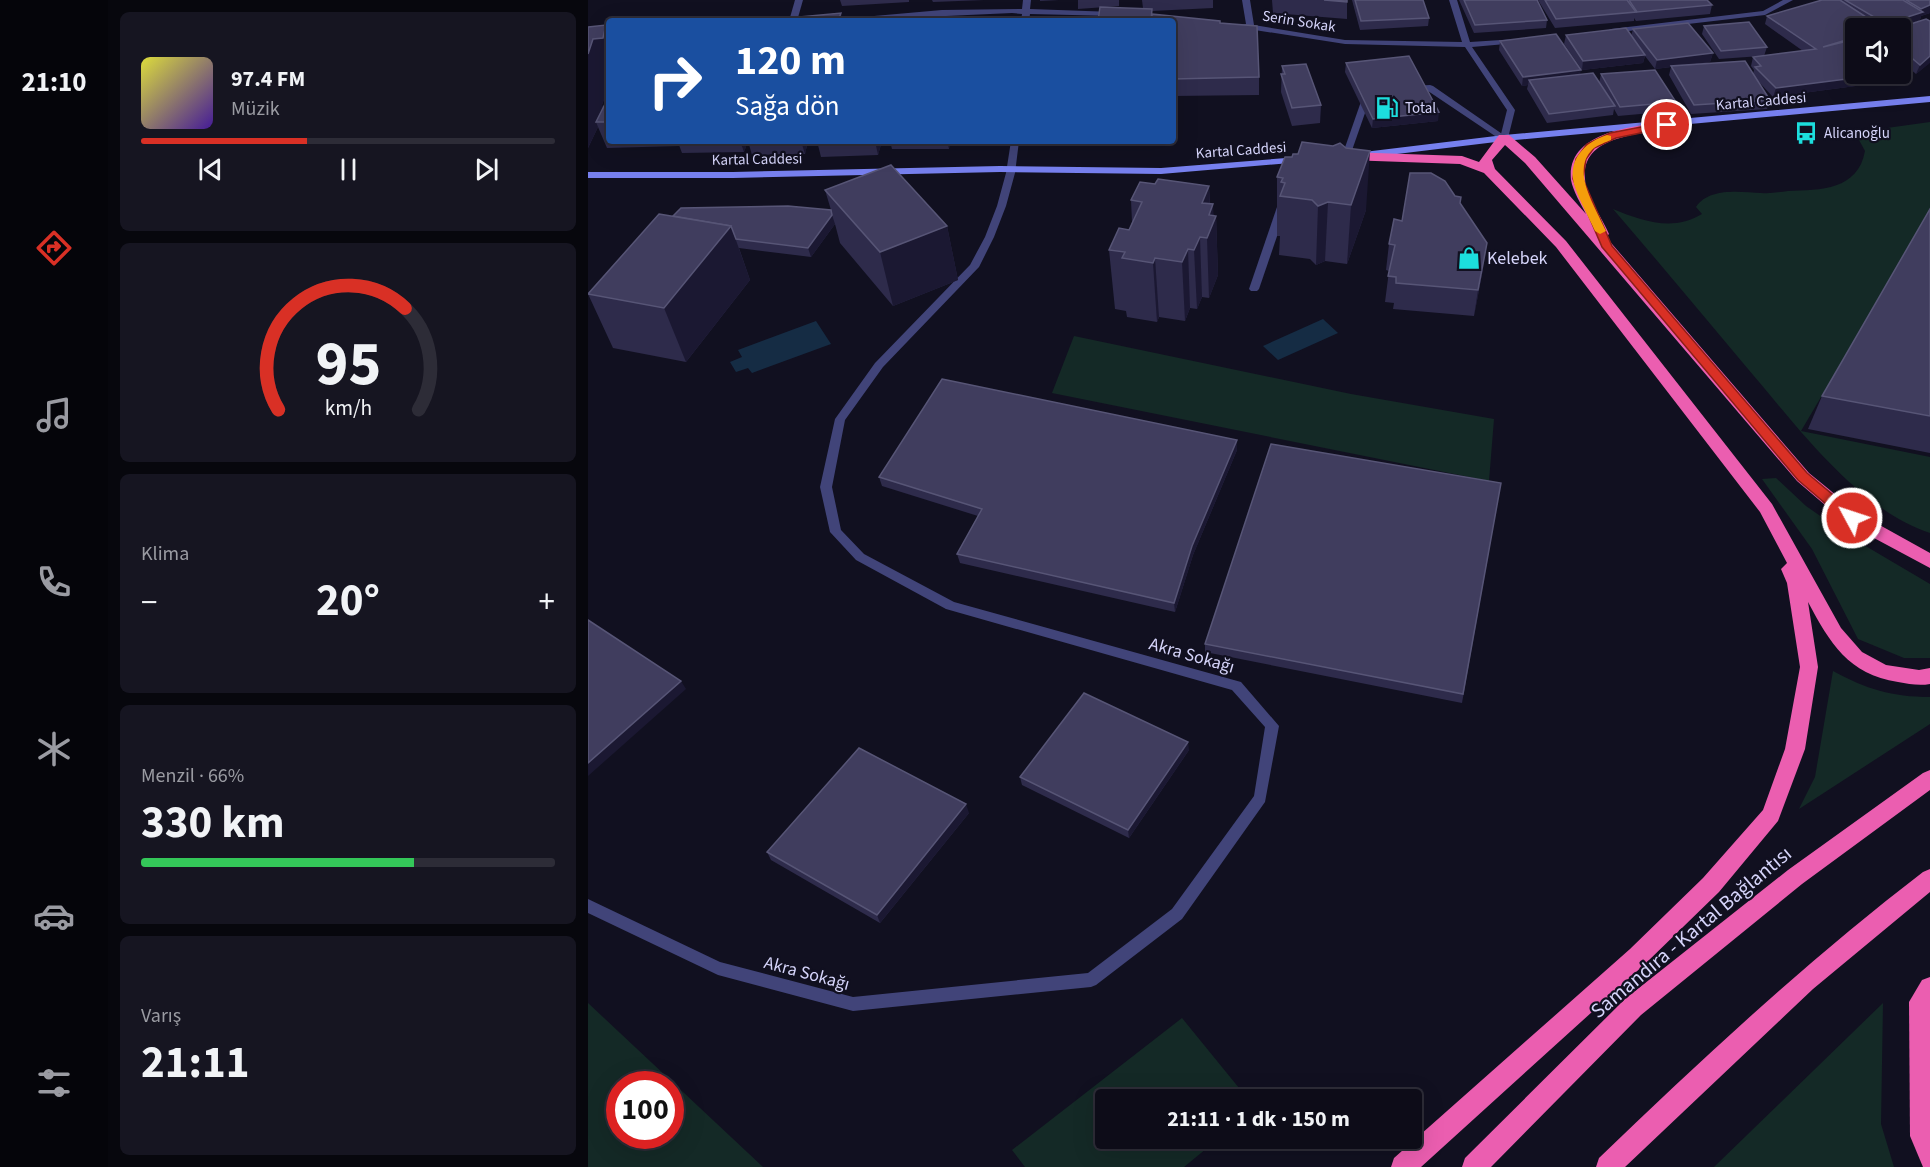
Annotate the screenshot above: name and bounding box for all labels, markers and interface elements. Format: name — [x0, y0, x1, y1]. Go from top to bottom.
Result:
street label: Serin Sokak — [1261, 5, 1338, 38]
map controls — [1845, 18, 1911, 84]
button: sound — [1845, 18, 1911, 84]
text: 120 m — [735, 31, 846, 91]
icon: right — [636, 42, 714, 120]
text: 21:10 — [21, 63, 87, 102]
text: 97.4 FM — [231, 63, 305, 95]
text: Sağa dön — [735, 87, 840, 126]
street label: Kartal Caddesi — [1715, 87, 1807, 116]
text: Müzik — [231, 95, 280, 123]
fuel station icon: Total — [1374, 95, 1400, 121]
place label: Total — [1405, 98, 1436, 119]
pin — [1641, 99, 1692, 150]
icon: arrive — [1650, 108, 1683, 141]
bus stop icon: Alicanoğlu — [1793, 120, 1819, 146]
place label: Alicanoğlu — [1824, 123, 1890, 144]
street label: Kartal Caddesi — [1195, 137, 1287, 164]
street label: Kartal Caddesi — [711, 148, 803, 171]
icon: previous — [194, 153, 227, 186]
icon: pause — [332, 153, 365, 186]
icon: next — [470, 153, 503, 186]
icon: directions — [33, 227, 75, 269]
shop icon: Kelebek — [1456, 245, 1482, 271]
place label: Kelebek — [1487, 246, 1548, 271]
text: 95 — [315, 320, 381, 409]
text: km/h — [324, 393, 372, 424]
icon: music — [33, 394, 75, 436]
position arrow — [1820, 486, 1884, 550]
text: Klima — [141, 540, 189, 568]
icon: phone — [33, 561, 75, 603]
text: 20° — [316, 569, 380, 633]
text: − — [141, 579, 157, 626]
text: + — [539, 579, 555, 626]
street label: Akra Sokağı — [1146, 631, 1238, 680]
icon: climate — [33, 728, 75, 770]
text: Menzil · 66% — [141, 762, 244, 790]
text: 330 km — [141, 791, 285, 855]
street label: Samandıra - Kartal Bağlantısı — [1584, 839, 1798, 1025]
icon: car — [33, 895, 75, 937]
street label: Akra Sokağı — [761, 950, 853, 997]
text: Varış — [141, 1002, 181, 1030]
text: 21:11 — [141, 1031, 250, 1095]
icon: filters — [33, 1062, 75, 1104]
speed limit sign: 100 — [606, 1071, 684, 1149]
text: 21:11 · 1 dk · 150 m — [1167, 1103, 1350, 1135]

